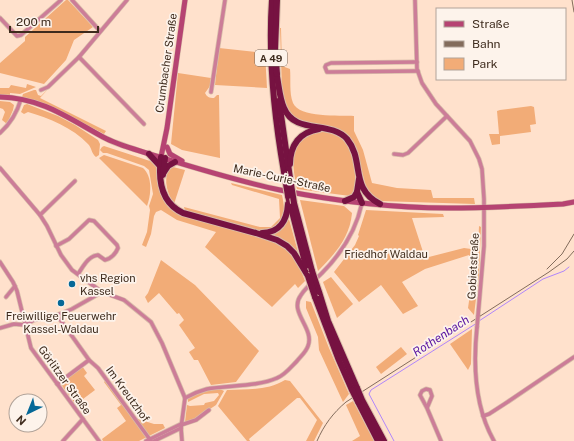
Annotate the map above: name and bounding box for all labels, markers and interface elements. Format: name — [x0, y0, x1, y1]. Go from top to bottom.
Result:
scale bar — [10, 8, 98, 34]
legend — [436, 8, 566, 80]
street label: Crumbacher Straße — [153, 13, 179, 113]
text: 200 m — [16, 15, 51, 29]
text: Straße — [472, 17, 510, 31]
text: Bahn — [472, 37, 501, 51]
road number: A 49 — [255, 50, 287, 66]
text: Park — [472, 57, 498, 71]
street label: Marie-Curie-Straße — [232, 162, 332, 194]
street label: Gobietstraße — [465, 233, 481, 299]
park label: Friedhof Waldau — [344, 248, 428, 260]
place label: vhs Region Kassel — [80, 272, 136, 297]
marker: vhs Region Kassel — [67, 279, 77, 289]
marker: Freiwillige Feuerwehr Kassel-Waldau — [56, 298, 66, 308]
place label: Freiwillige Feuerwehr Kassel-Waldau — [6, 310, 116, 335]
water label: Rothenbach — [410, 312, 472, 359]
street label: Görlitzer Straße — [36, 343, 94, 417]
street label: Im Kreutzhof — [104, 364, 153, 425]
north arrow — [8, 393, 48, 433]
text: N — [14, 413, 28, 428]

